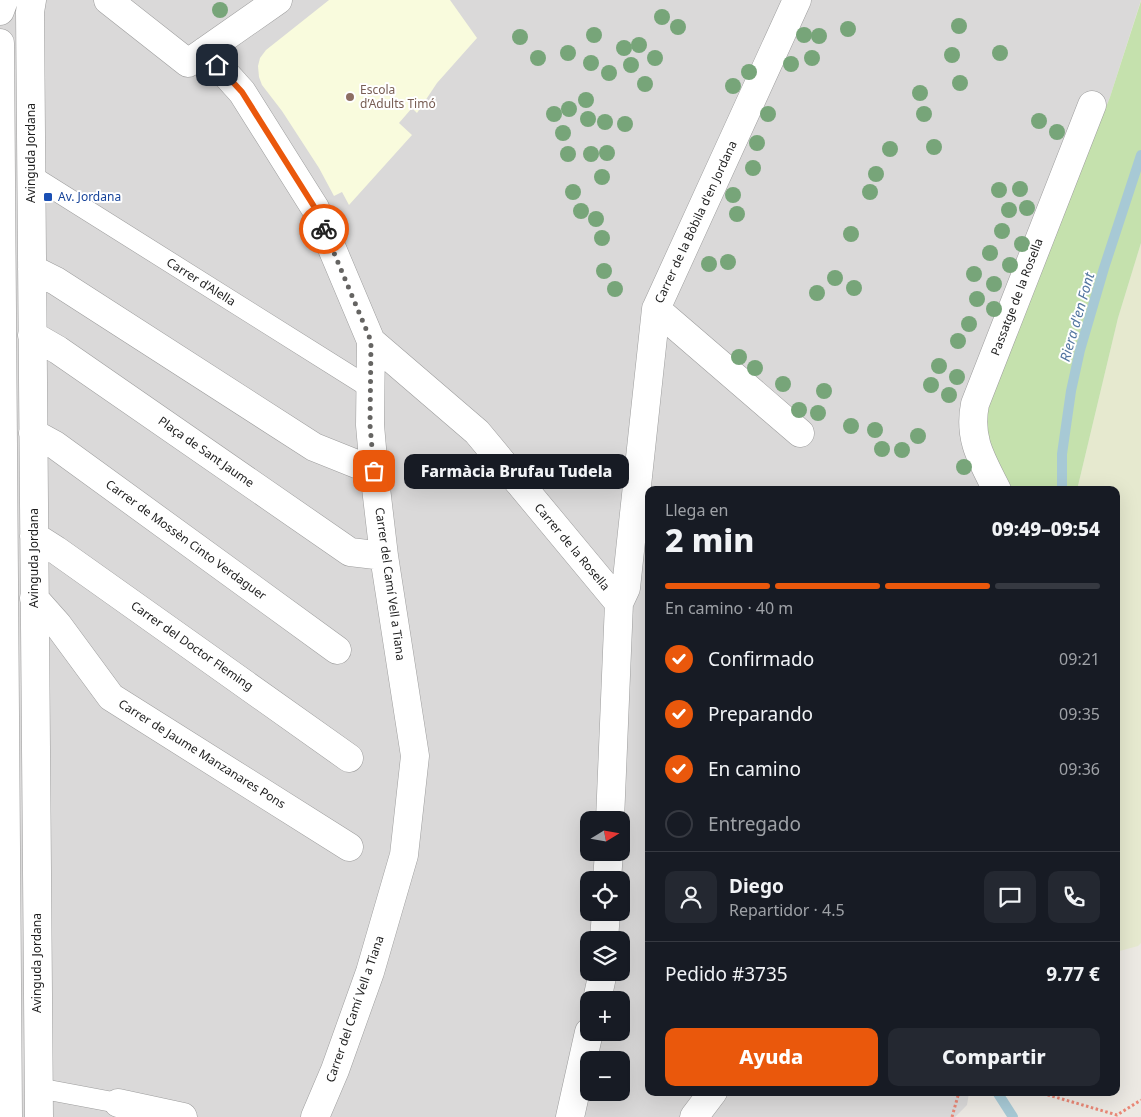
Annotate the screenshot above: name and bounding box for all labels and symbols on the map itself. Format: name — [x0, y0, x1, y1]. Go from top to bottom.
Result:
pin — [196, 44, 238, 86]
place label: Escola d’Adults Timó — [360, 81, 436, 112]
marker: Escola d’Adults Timó — [344, 91, 356, 103]
street label: Avinguda Jordana — [22, 103, 39, 203]
street label: Carrer de la Bòbila d'en Jordana — [650, 138, 741, 306]
place label: Av. Jordana — [58, 188, 121, 205]
marker: Av. Jordana — [42, 191, 54, 203]
courier — [299, 204, 349, 254]
street label: Passatge de la Rosella — [986, 236, 1047, 358]
street label: Carrer d'Alella — [163, 254, 239, 310]
water label: Riera d'en Font — [1055, 269, 1099, 364]
street label: Plaça de Sant Jaume — [155, 412, 258, 491]
pin — [353, 450, 395, 492]
callout: Farmàcia Brufau Tudela — [404, 454, 629, 488]
street label: Carrer de Mossèn Cinto Verdaguer — [102, 475, 270, 604]
street label: Carrer de la Rosella — [531, 499, 614, 594]
street label: Carrer del Camí Vell a Tiana — [371, 506, 410, 662]
street label: Avinguda Jordana — [25, 508, 42, 608]
street label: Carrer del Doctor Fleming — [128, 597, 257, 694]
street label: Carrer de Jaume Manzanares Pons — [115, 695, 289, 812]
north arrow — [580, 811, 630, 861]
street label: Avinguda Jordana — [28, 913, 45, 1013]
street label: Carrer del Camí Vell a Tiana — [321, 933, 388, 1085]

